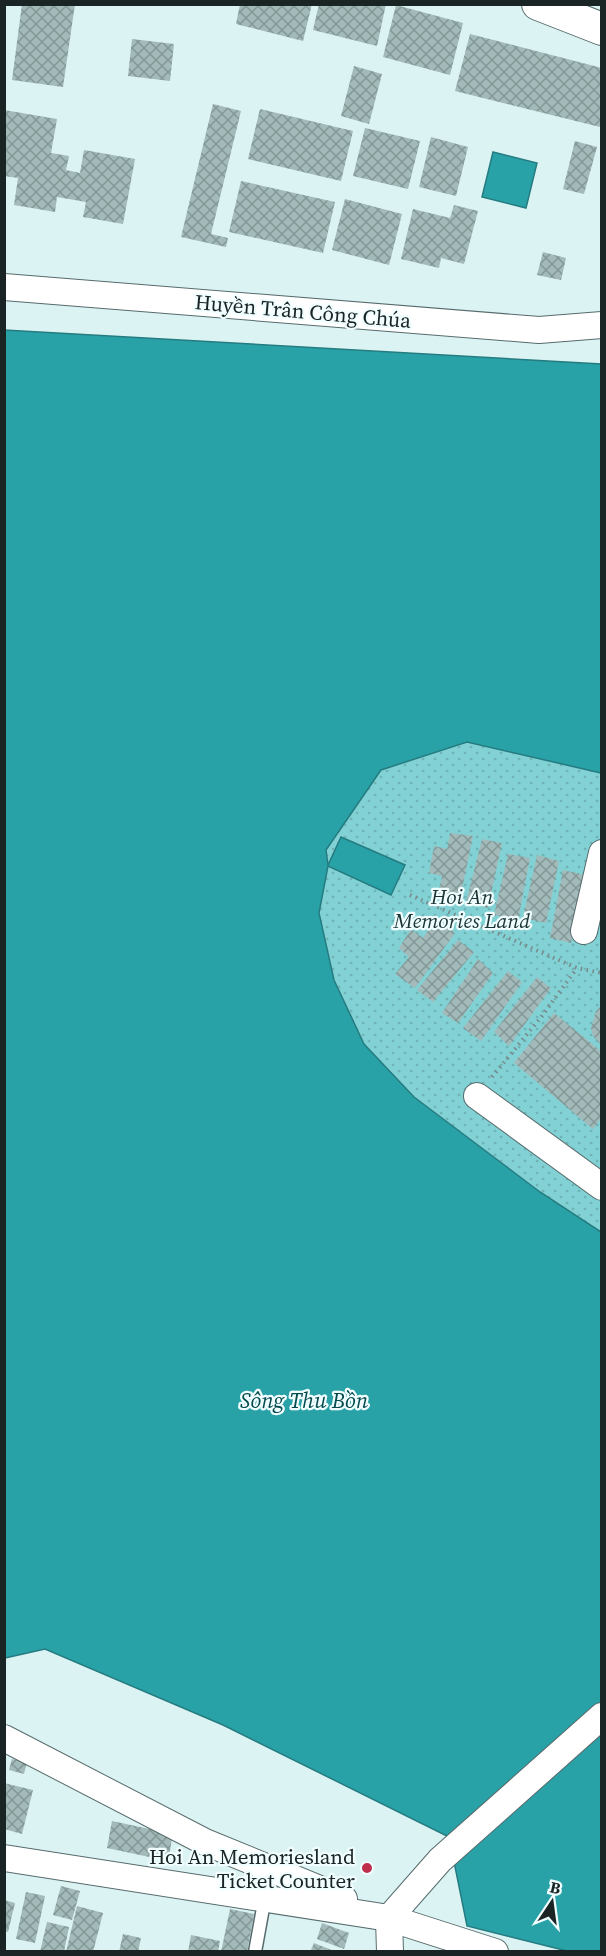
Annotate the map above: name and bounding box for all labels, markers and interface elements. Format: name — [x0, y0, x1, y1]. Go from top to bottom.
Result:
street label: Huyền Trân Công Chúa — [194, 287, 413, 335]
park label: Hoi An Memories Land — [393, 882, 530, 935]
water label: Sông Thu Bồn — [240, 1385, 369, 1415]
place label: Hoi An Memoriesland Ticket Counter — [149, 1842, 355, 1895]
marker: Hoi An Memoriesland Ticket Counter — [360, 1861, 374, 1875]
north arrow — [522, 1872, 582, 1932]
text: B — [548, 1875, 563, 1899]

